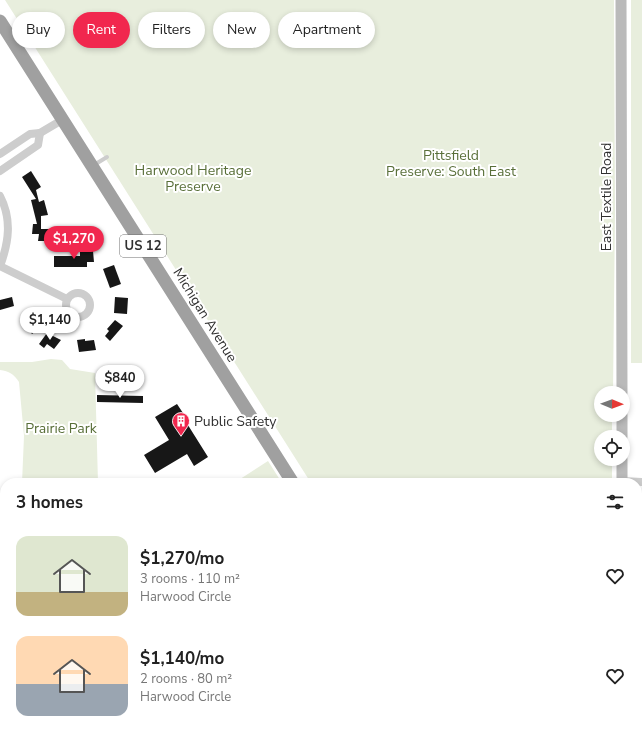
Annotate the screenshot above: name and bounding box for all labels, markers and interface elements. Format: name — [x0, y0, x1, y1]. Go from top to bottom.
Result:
chip: Buy — [12, 12, 65, 48]
chip: Rent — [73, 12, 130, 48]
chip: Filters — [138, 12, 205, 48]
chip: New — [213, 12, 270, 48]
chip: Apartment — [278, 12, 375, 48]
street label: East Textile Road — [597, 143, 616, 251]
park label: Pittsfield Preserve: South East — [386, 146, 516, 181]
park label: Harwood Heritage Preserve — [135, 161, 251, 196]
pin: $1,270 — [41, 226, 107, 260]
text: $1,270 — [53, 230, 95, 248]
road number: US 12 — [120, 235, 166, 257]
street label: Michigan Avenue — [168, 264, 242, 366]
pin: $1,140 — [17, 307, 83, 341]
text: $1,140 — [29, 311, 71, 329]
pin: $840 — [96, 365, 144, 399]
text: $840 — [104, 369, 136, 387]
north arrow — [594, 386, 630, 422]
map controls — [594, 386, 630, 466]
building icon: Public Safety — [171, 411, 191, 436]
place label: Public Safety — [194, 412, 277, 431]
park label: Prairie Park — [25, 419, 98, 438]
button: locate — [594, 430, 630, 466]
text: 3 homes — [16, 491, 83, 514]
icon: filters — [604, 491, 626, 513]
text: $1,270/mo — [140, 547, 224, 570]
icon: home — [48, 552, 96, 600]
icon: heart — [604, 565, 626, 587]
text: 3 rooms · 110 m² — [140, 570, 240, 588]
text: Harwood Circle — [140, 588, 231, 606]
text: $1,140/mo — [140, 647, 224, 670]
icon: home — [48, 652, 96, 700]
icon: heart — [604, 665, 626, 687]
text: 2 rooms · 80 m² — [140, 670, 232, 688]
text: Harwood Circle — [140, 688, 231, 706]

